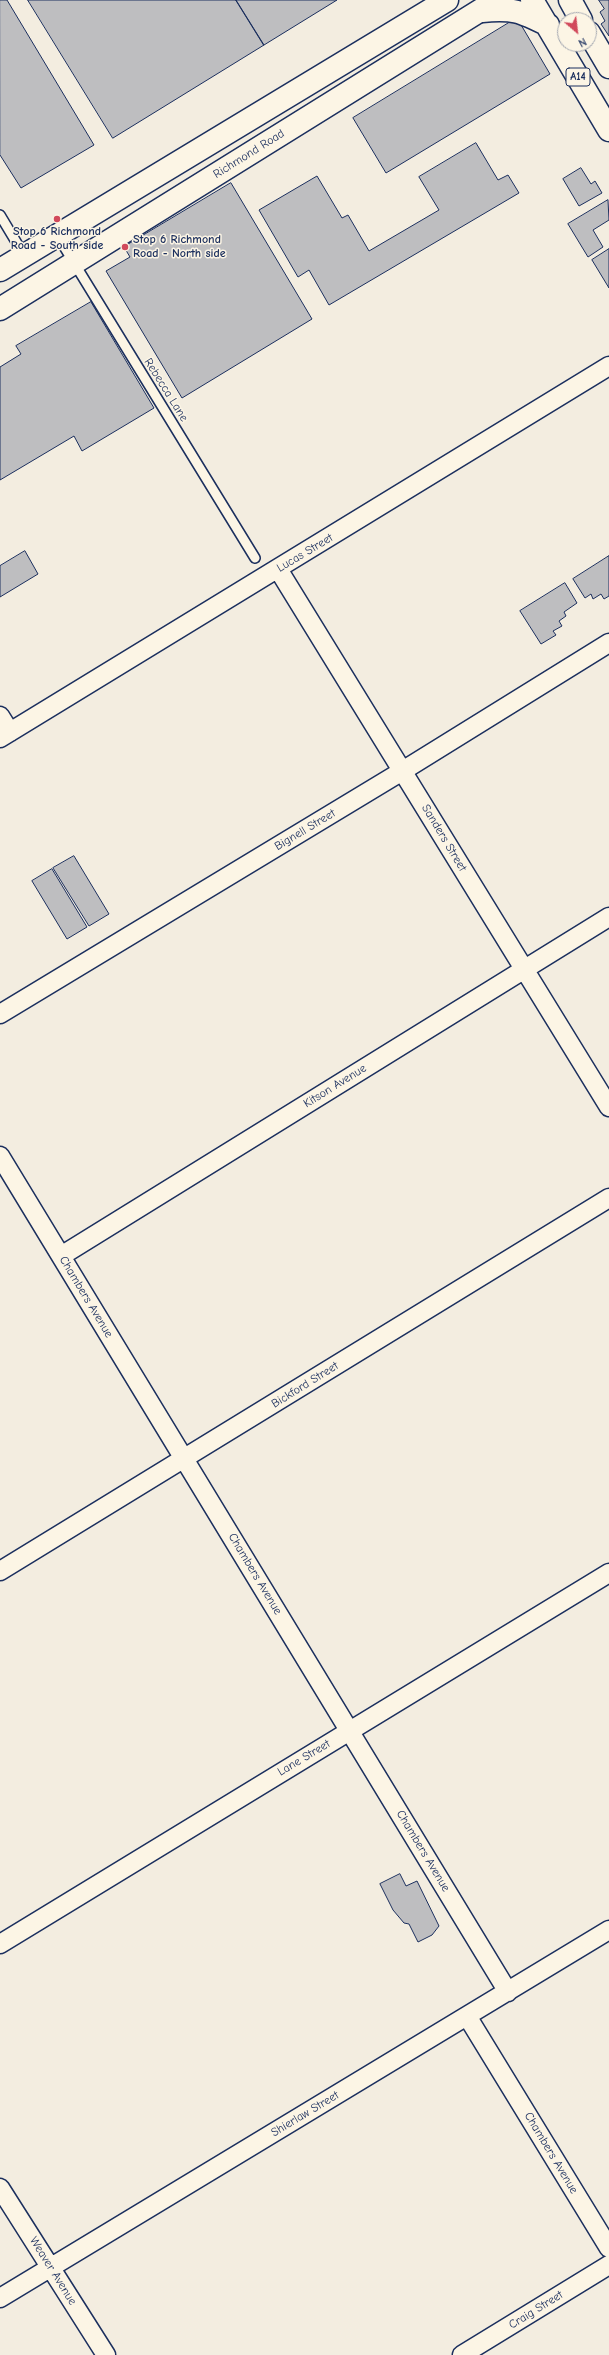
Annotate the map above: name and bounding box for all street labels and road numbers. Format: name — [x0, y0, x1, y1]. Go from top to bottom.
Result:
road number: A14 — [566, 68, 590, 86]
street label: Richmond Road — [211, 126, 287, 182]
street label: Rebecca Lane — [141, 356, 191, 424]
street label: Lucas Street — [274, 531, 336, 575]
street label: Sanders Street — [418, 802, 470, 874]
street label: Bignell Street — [272, 806, 338, 854]
street label: Kitson Avenue — [301, 1061, 369, 1111]
street label: Chambers Avenue — [56, 1254, 116, 1340]
street label: Bickford Street — [269, 1359, 341, 1411]
street label: Chambers Avenue — [225, 1531, 285, 1617]
street label: Lane Street — [275, 1737, 333, 1779]
street label: Chambers Avenue — [393, 1808, 453, 1894]
street label: Shierlaw Street — [268, 2088, 342, 2140]
street label: Chambers Avenue — [521, 2110, 581, 2196]
street label: Weaver Avenue — [26, 2234, 80, 2308]
street label: Craig Street — [506, 2288, 566, 2332]

